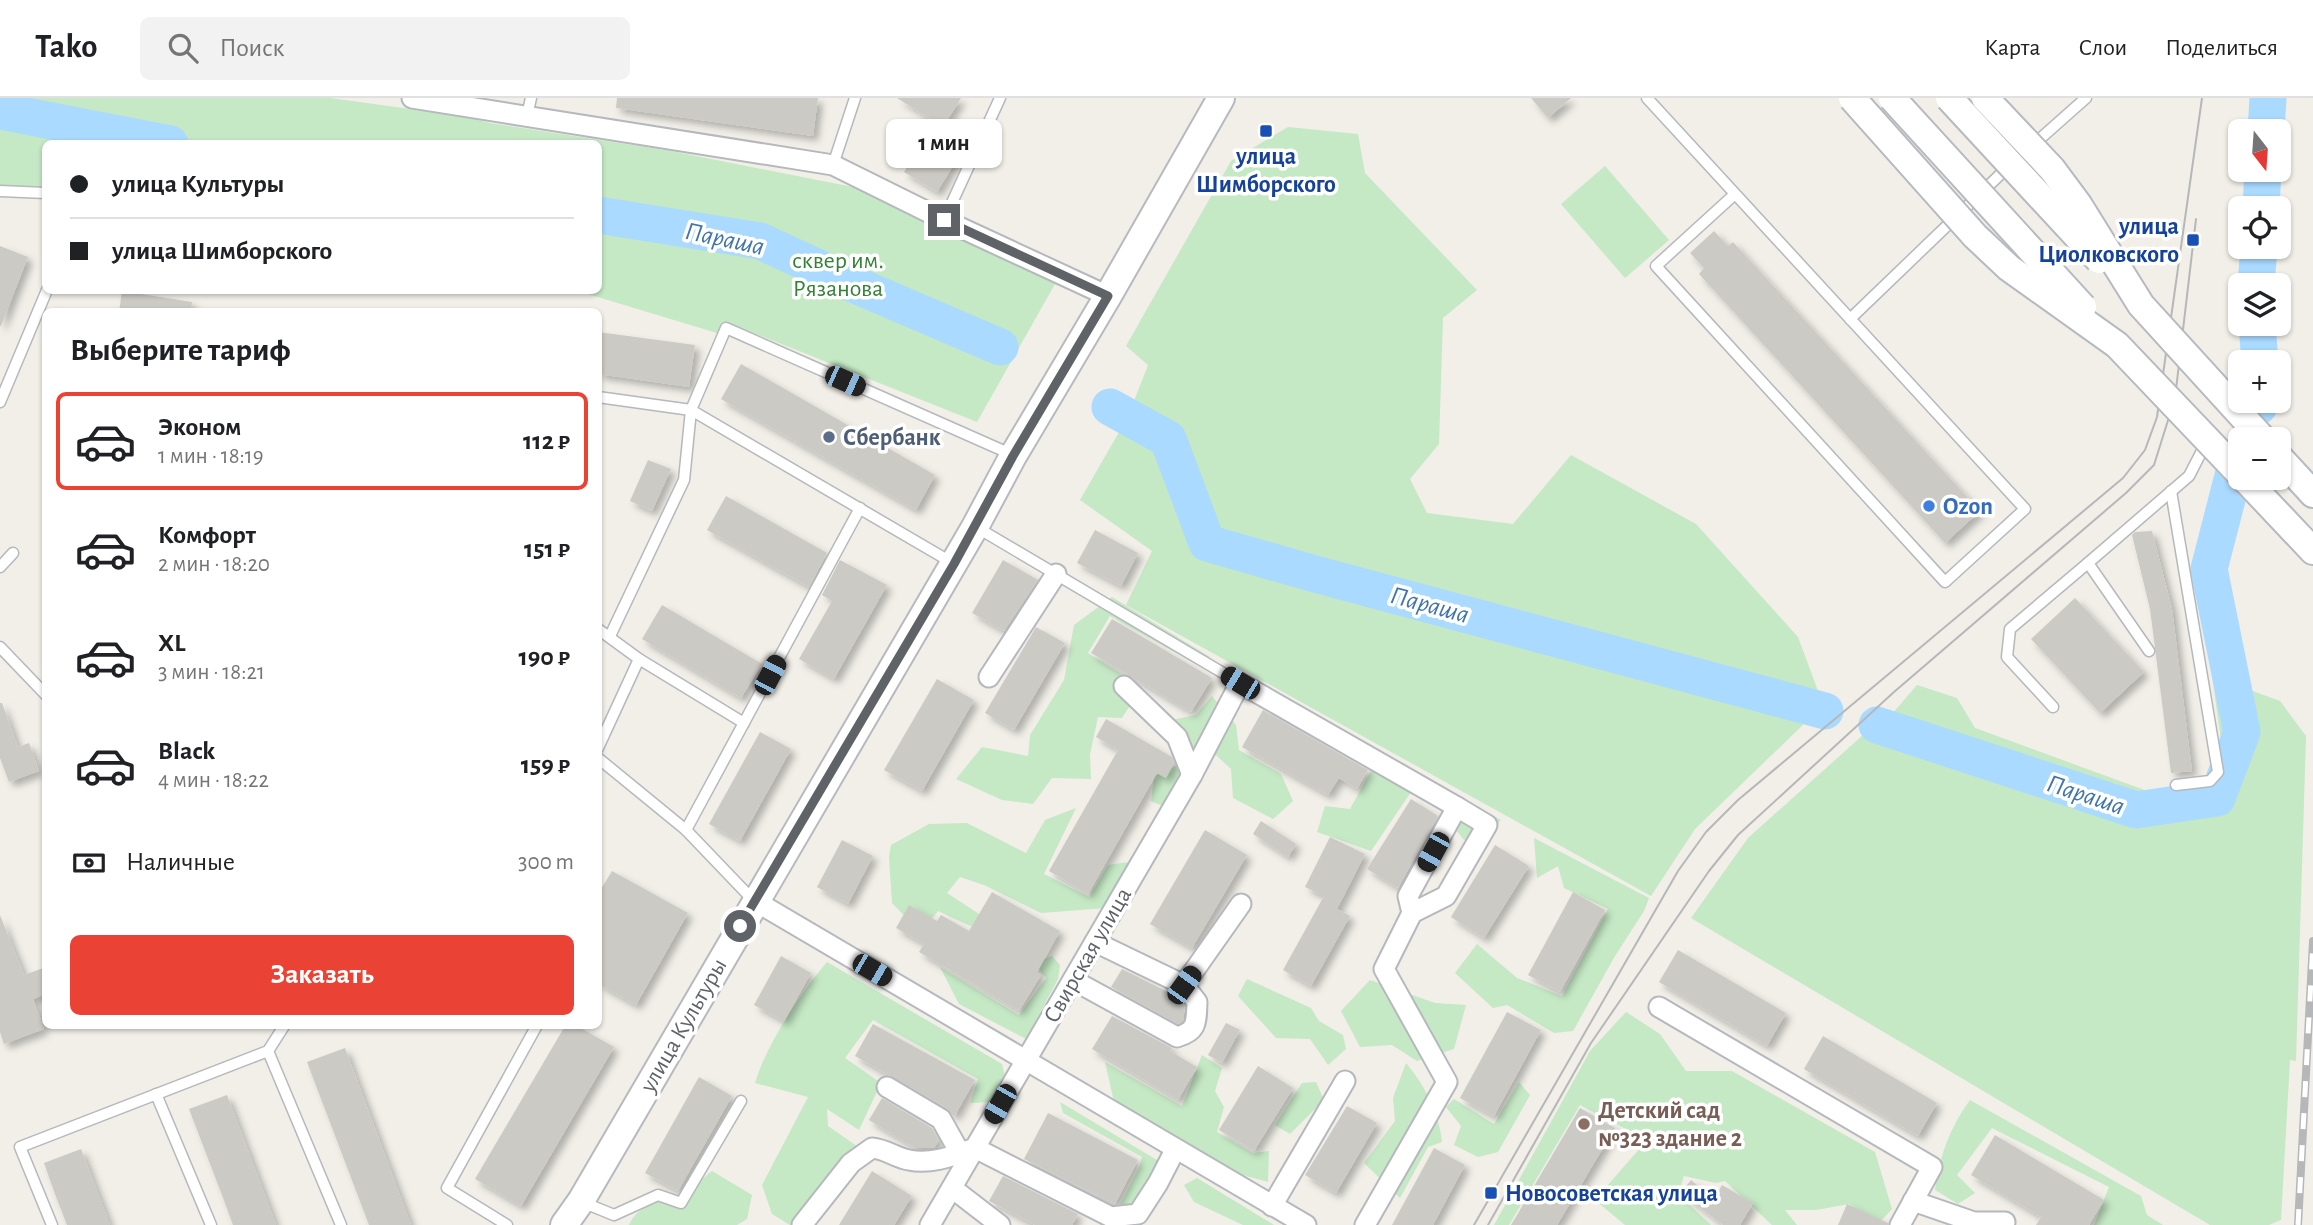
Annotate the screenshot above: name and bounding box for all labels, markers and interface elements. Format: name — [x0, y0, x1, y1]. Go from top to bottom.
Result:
search box — [140, 17, 630, 80]
icon: search — [164, 29, 202, 67]
text: Tako — [35, 31, 98, 64]
text: Поиск — [220, 35, 285, 61]
text: Карта — [1984, 36, 2040, 60]
text: Слои — [2078, 36, 2127, 60]
text: Поделиться — [2165, 36, 2278, 60]
callout: 1 мин — [886, 118, 1002, 167]
north arrow — [2228, 119, 2291, 182]
map controls — [2228, 119, 2291, 490]
marker: улица Шимборского — [1258, 123, 1274, 139]
text: 1 мин — [918, 132, 970, 155]
place label: улица Шимборского — [1196, 145, 1336, 197]
text: улица Культуры — [112, 171, 284, 197]
button: locate — [2228, 196, 2291, 259]
route end — [928, 204, 960, 236]
place label: улица Циолковского — [2038, 215, 2179, 267]
water label: Параша — [683, 218, 767, 260]
marker: улица Циолковского — [2185, 232, 2201, 248]
text: улица Шимборского — [112, 238, 332, 264]
park label: сквер им. Рязанова — [792, 249, 884, 301]
button: layers — [2228, 273, 2291, 336]
text: Выберите тариф — [70, 334, 291, 366]
button: + — [2228, 350, 2291, 413]
car — [822, 363, 869, 399]
icon: car — [74, 410, 137, 473]
text: Эконом — [158, 414, 241, 440]
place label: Сбербанк — [843, 426, 941, 450]
button: − — [2228, 427, 2291, 490]
text: 112 ₽ — [523, 428, 570, 454]
marker: Сбербанк — [821, 429, 837, 445]
text: 1 мин · 18:19 — [158, 445, 264, 468]
place label: Ozon — [1943, 495, 1993, 519]
marker: Ozon — [1921, 498, 1937, 514]
icon: car — [74, 518, 137, 581]
text: Комфорт — [158, 522, 256, 548]
text: 151 ₽ — [524, 536, 570, 562]
text: 2 мин · 18:20 — [158, 553, 270, 576]
water label: Параша — [1388, 582, 1472, 628]
icon: car — [74, 626, 137, 689]
text: XL — [158, 630, 185, 656]
text: 190 ₽ — [518, 644, 570, 670]
car — [751, 652, 790, 698]
text: 3 мин · 18:21 — [158, 661, 265, 684]
car — [1217, 663, 1264, 703]
icon: car — [74, 734, 137, 797]
text: Black — [158, 738, 215, 764]
text: 159 ₽ — [521, 752, 570, 778]
text: 4 мин · 18:22 — [158, 769, 269, 792]
water label: Параша — [2044, 770, 2128, 820]
car — [1414, 829, 1453, 875]
icon: cash — [70, 844, 108, 882]
text: Наличные — [126, 849, 235, 875]
text: 300 m — [518, 851, 574, 874]
street label: Свирская улица — [1040, 884, 1136, 1027]
route start — [724, 910, 756, 942]
button: Заказать — [70, 935, 574, 1015]
car — [849, 950, 896, 990]
street label: улица Культуры — [635, 954, 732, 1097]
car — [1164, 962, 1205, 1008]
car — [981, 1081, 1020, 1127]
place label: Детский сад №323 здание 2 — [1598, 1099, 1742, 1151]
marker: Детский сад №323 здание 2 — [1576, 1116, 1592, 1132]
place label: Новосоветская улица — [1505, 1182, 1718, 1206]
marker: Новосоветская улица — [1483, 1185, 1499, 1201]

